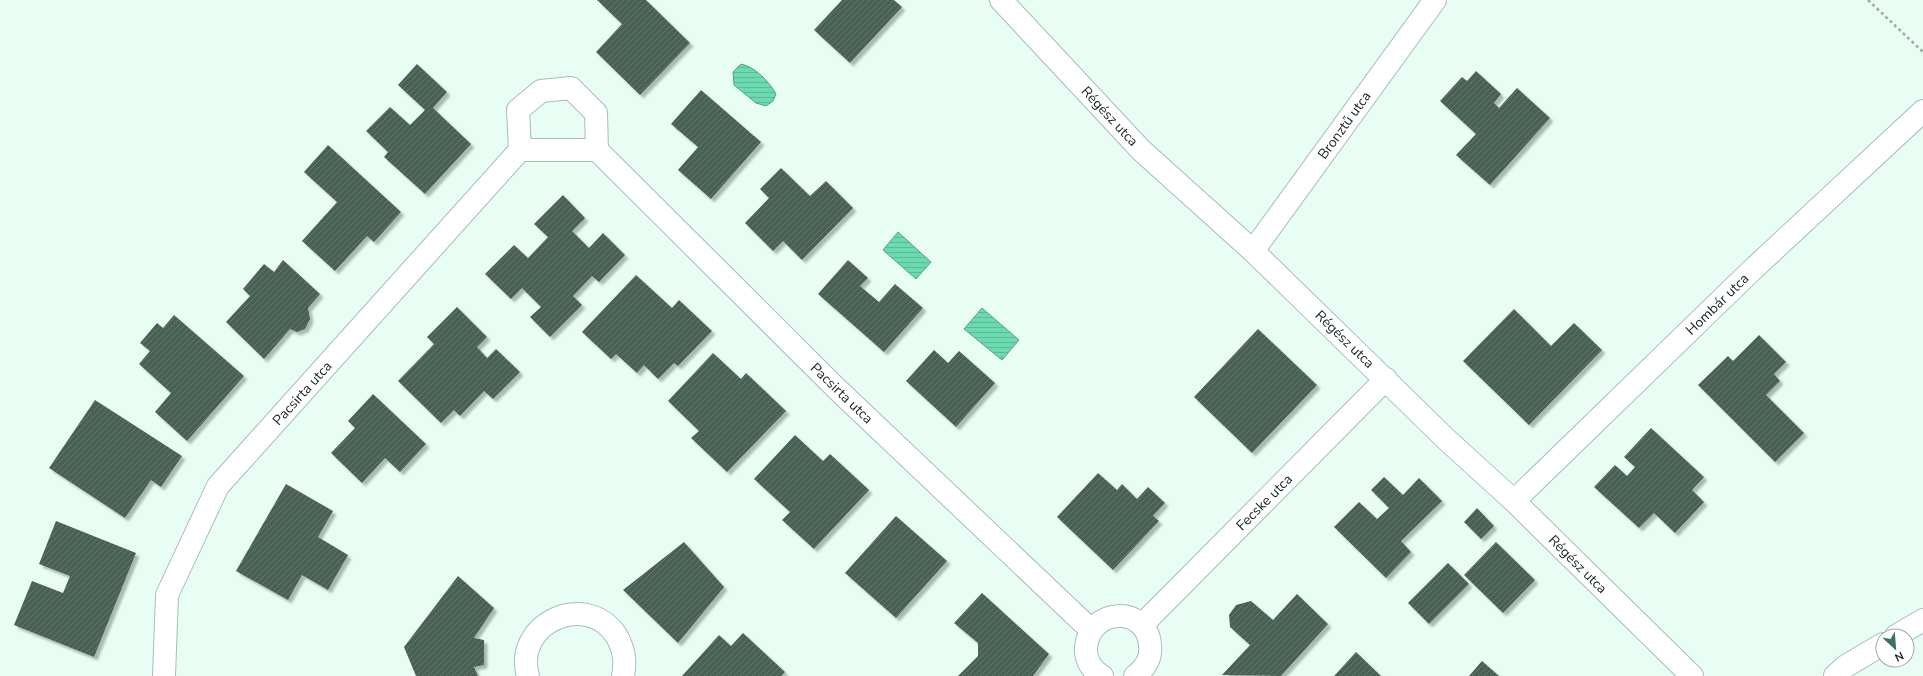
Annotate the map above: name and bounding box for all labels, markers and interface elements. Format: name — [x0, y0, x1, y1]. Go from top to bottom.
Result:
street label: Régész utca — [1077, 82, 1142, 150]
street label: Bronztű utca — [1313, 88, 1375, 163]
street label: Hombár utca — [1682, 269, 1753, 339]
street label: Régész utca — [1311, 306, 1378, 372]
street label: Pacsirta utca — [268, 357, 336, 430]
street label: Pacsirta utca — [806, 359, 877, 428]
street label: Fecske utca — [1232, 470, 1297, 535]
street label: Régész utca — [1544, 531, 1611, 598]
north arrow — [1875, 628, 1915, 668]
text: N — [1892, 648, 1906, 665]

